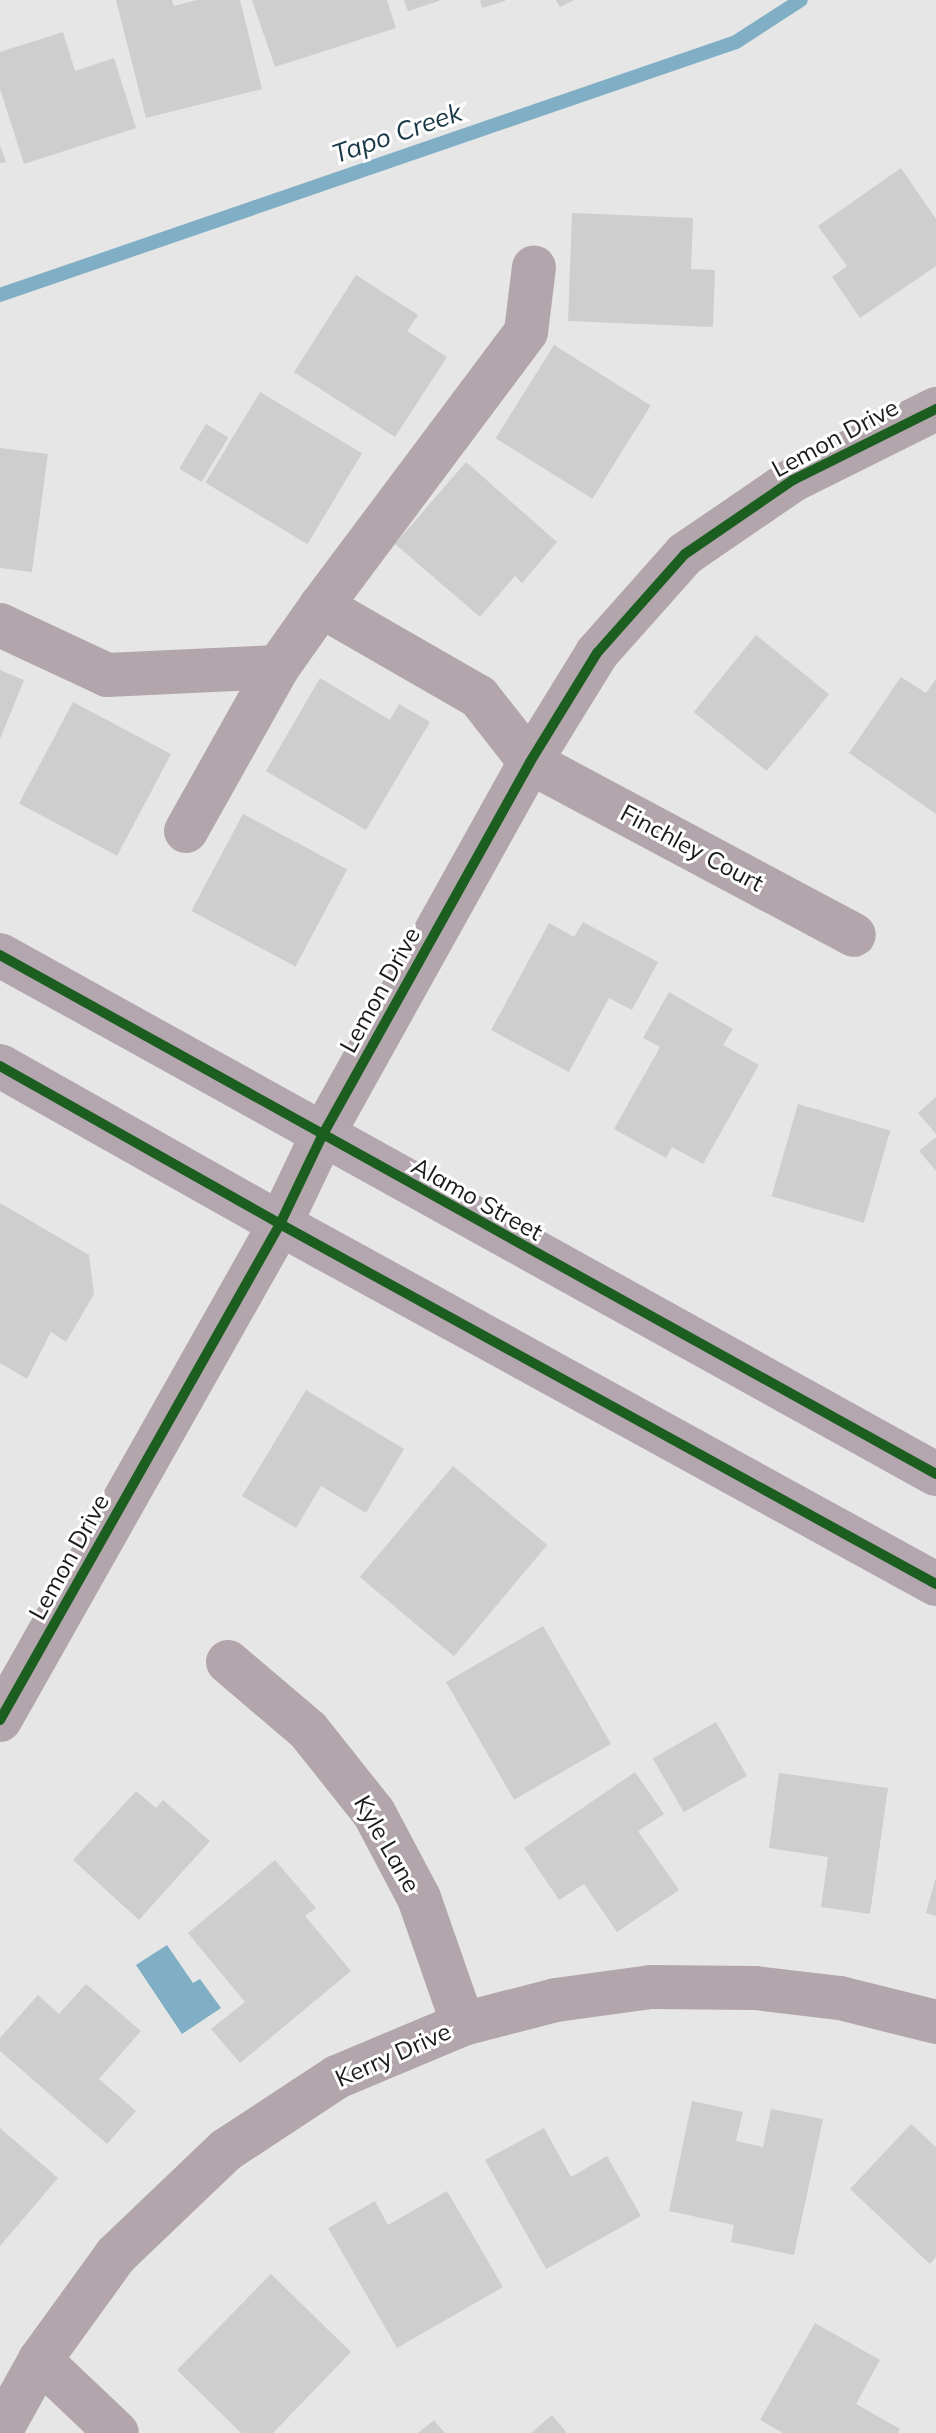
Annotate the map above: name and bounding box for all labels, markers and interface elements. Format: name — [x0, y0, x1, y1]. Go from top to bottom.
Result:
water label: Tapo Creek — [328, 96, 466, 170]
street label: Lemon Drive — [767, 393, 903, 483]
street label: Finchley Court — [616, 798, 768, 898]
street label: Lemon Drive — [334, 922, 426, 1058]
street label: Alamo Street — [407, 1151, 547, 1247]
street label: Lemon Drive — [23, 1489, 115, 1625]
street label: Kyle Lane — [348, 1790, 426, 1898]
street label: Kerry Drive — [331, 2017, 455, 2093]

